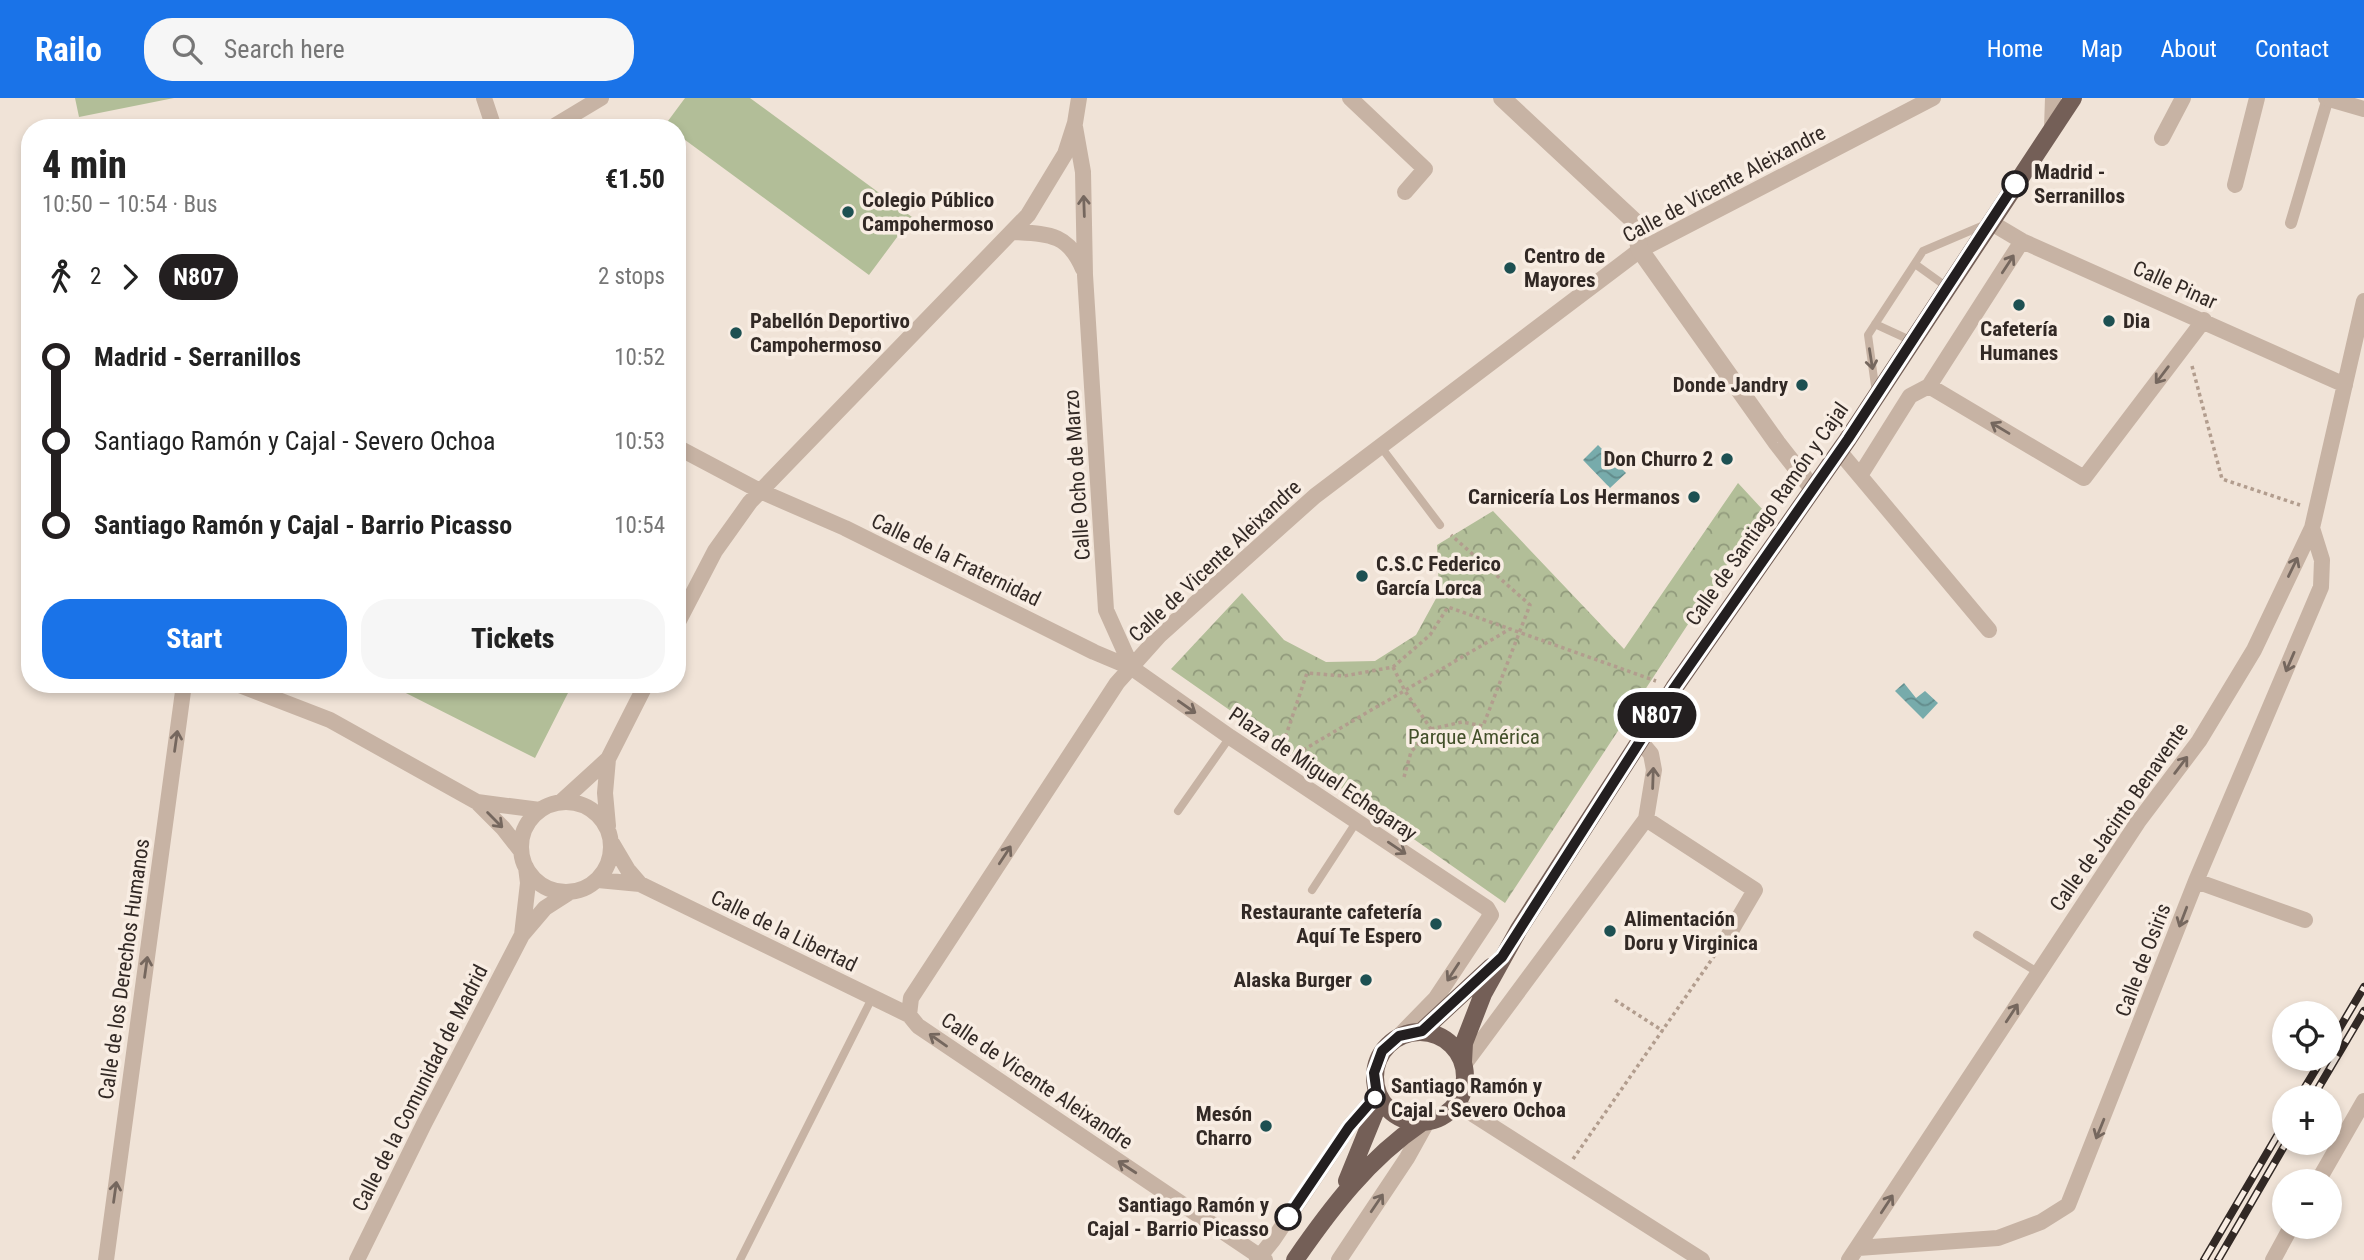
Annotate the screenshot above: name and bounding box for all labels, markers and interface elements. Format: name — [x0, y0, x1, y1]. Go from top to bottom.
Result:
search box — [144, 18, 634, 81]
text: Railo — [35, 30, 102, 69]
icon: search — [168, 30, 206, 68]
text: Search here — [224, 34, 345, 64]
text: Home — [1987, 35, 2043, 63]
text: Map — [2081, 35, 2123, 63]
text: About — [2161, 35, 2217, 63]
text: Contact — [2255, 35, 2329, 63]
street label: Calle de Vicente Aleixandre — [1619, 120, 1830, 248]
text: 4 min — [42, 143, 127, 187]
place label: Madrid - Serranillos — [2034, 160, 2125, 208]
text: €1.50 — [605, 164, 665, 194]
marker: Madrid - Serranillos — [2002, 171, 2028, 197]
place label: Colegio Público Campohermoso — [862, 188, 994, 236]
text: 10:50 – 10:54 · Bus — [42, 191, 218, 218]
one-way arrow — [1077, 195, 1091, 218]
marker: Colegio Público Campohermoso — [840, 204, 856, 220]
place label: Centro de Mayores — [1524, 244, 1605, 292]
one-way arrow — [2001, 254, 2015, 274]
street label: Calle Pinar — [2129, 256, 2221, 314]
icon: walk — [42, 258, 80, 296]
icon: forward — [111, 258, 149, 296]
marker: Centro de Mayores — [1502, 260, 1518, 276]
text: 2 — [90, 263, 101, 290]
text: N807 — [173, 263, 224, 291]
text: 2 stops — [598, 263, 665, 290]
marker: Cafetería Humanes — [2011, 297, 2027, 313]
place label: Pabellón Deportivo Campohermoso — [750, 309, 910, 357]
place label: Dia — [2123, 309, 2150, 333]
marker: Dia — [2101, 313, 2117, 329]
place label: Cafetería Humanes — [1980, 317, 2058, 365]
marker: Pabellón Deportivo Campohermoso — [728, 325, 744, 341]
text: Madrid - Serranillos — [94, 342, 301, 372]
text: 10:52 — [614, 344, 665, 371]
one-way arrow — [1865, 347, 1878, 370]
one-way arrow — [2155, 365, 2170, 383]
place label: Donde Jandry — [1673, 373, 1789, 397]
marker: Donde Jandry — [1794, 377, 1810, 393]
street label: Calle Ocho de Marzo — [1059, 389, 1095, 561]
street label: Calle de Santiago Ramón y Cajal — [1681, 398, 1853, 630]
one-way arrow — [1991, 421, 2011, 435]
text: Santiago Ramón y Cajal - Severo Ochoa — [94, 426, 496, 456]
text: 10:53 — [614, 428, 665, 455]
place label: Don Churro 2 — [1603, 447, 1713, 471]
marker: Don Churro 2 — [1719, 451, 1735, 467]
street label: Calle de Vicente Aleixandre — [1124, 475, 1306, 647]
place label: Carnicería Los Hermanos — [1468, 485, 1680, 509]
marker: Carnicería Los Hermanos — [1686, 489, 1702, 505]
street label: Calle de la Fraternidad — [867, 509, 1045, 611]
text: Santiago Ramón y Cajal - Barrio Picasso — [94, 510, 512, 540]
text: 10:54 — [614, 512, 665, 539]
place label: C.S.C Federico García Lorca — [1376, 552, 1501, 600]
one-way arrow — [2287, 557, 2301, 578]
marker: C.S.C Federico García Lorca — [1354, 568, 1370, 584]
button: Start — [42, 599, 347, 679]
button: Tickets — [361, 599, 665, 679]
one-way arrow — [2283, 651, 2296, 672]
line badge: N807 — [1608, 692, 1706, 738]
one-way arrow — [1177, 700, 1196, 714]
text: N807 — [1631, 701, 1683, 729]
street label: Plaza de Miguel Echegaray — [1225, 702, 1422, 846]
street label: Calle de Jacinto Benavente — [2045, 718, 2193, 916]
park label: Parque América — [1408, 725, 1540, 749]
one-way arrow — [170, 731, 183, 753]
one-way arrow — [2174, 756, 2189, 774]
one-way arrow — [1646, 767, 1659, 790]
one-way arrow — [486, 811, 503, 828]
street label: Calle de los Derechos Humanos — [94, 837, 154, 1101]
one-way arrow — [1386, 841, 1406, 855]
one-way arrow — [998, 845, 1012, 865]
street label: Calle de la Libertad — [707, 885, 861, 977]
place label: Restaurante cafetería Aquí Te Espero — [1241, 900, 1422, 948]
street label: Calle de Osiris — [2110, 900, 2176, 1020]
one-way arrow — [2175, 905, 2188, 927]
place label: Alimentación Doru y Virginica — [1624, 907, 1758, 955]
marker: Restaurante cafetería Aquí Te Espero — [1428, 916, 1444, 932]
marker: Alimentación Doru y Virginica — [1602, 923, 1618, 939]
one-way arrow — [139, 956, 152, 979]
street label: Calle de la Comunidad de Madrid — [347, 961, 493, 1215]
one-way arrow — [1446, 961, 1460, 981]
place label: Alaska Burger — [1234, 968, 1352, 992]
marker: Alaska Burger — [1358, 972, 1374, 988]
map controls — [2272, 1001, 2342, 1239]
button: locate — [2272, 1001, 2342, 1071]
one-way arrow — [2005, 1004, 2019, 1024]
street label: Calle de Vicente Aleixandre — [937, 1008, 1138, 1154]
one-way arrow — [929, 1033, 948, 1047]
place label: Santiago Ramón y Cajal - Severo Ochoa — [1391, 1074, 1566, 1122]
button: + — [2272, 1085, 2342, 1155]
marker: Santiago Ramón y Cajal - Severo Ochoa — [1365, 1088, 1385, 1108]
place label: Mesón Charro — [1196, 1102, 1252, 1150]
one-way arrow — [2092, 1117, 2105, 1139]
marker: Mesón Charro — [1258, 1118, 1274, 1134]
one-way arrow — [1118, 1159, 1137, 1174]
button: − — [2272, 1169, 2342, 1239]
one-way arrow — [109, 1181, 122, 1204]
place label: Santiago Ramón y Cajal - Barrio Picasso — [1087, 1193, 1270, 1241]
one-way arrow — [1370, 1194, 1384, 1213]
one-way arrow — [1881, 1194, 1895, 1214]
marker: Santiago Ramón y Cajal - Barrio Picasso — [1275, 1204, 1301, 1230]

